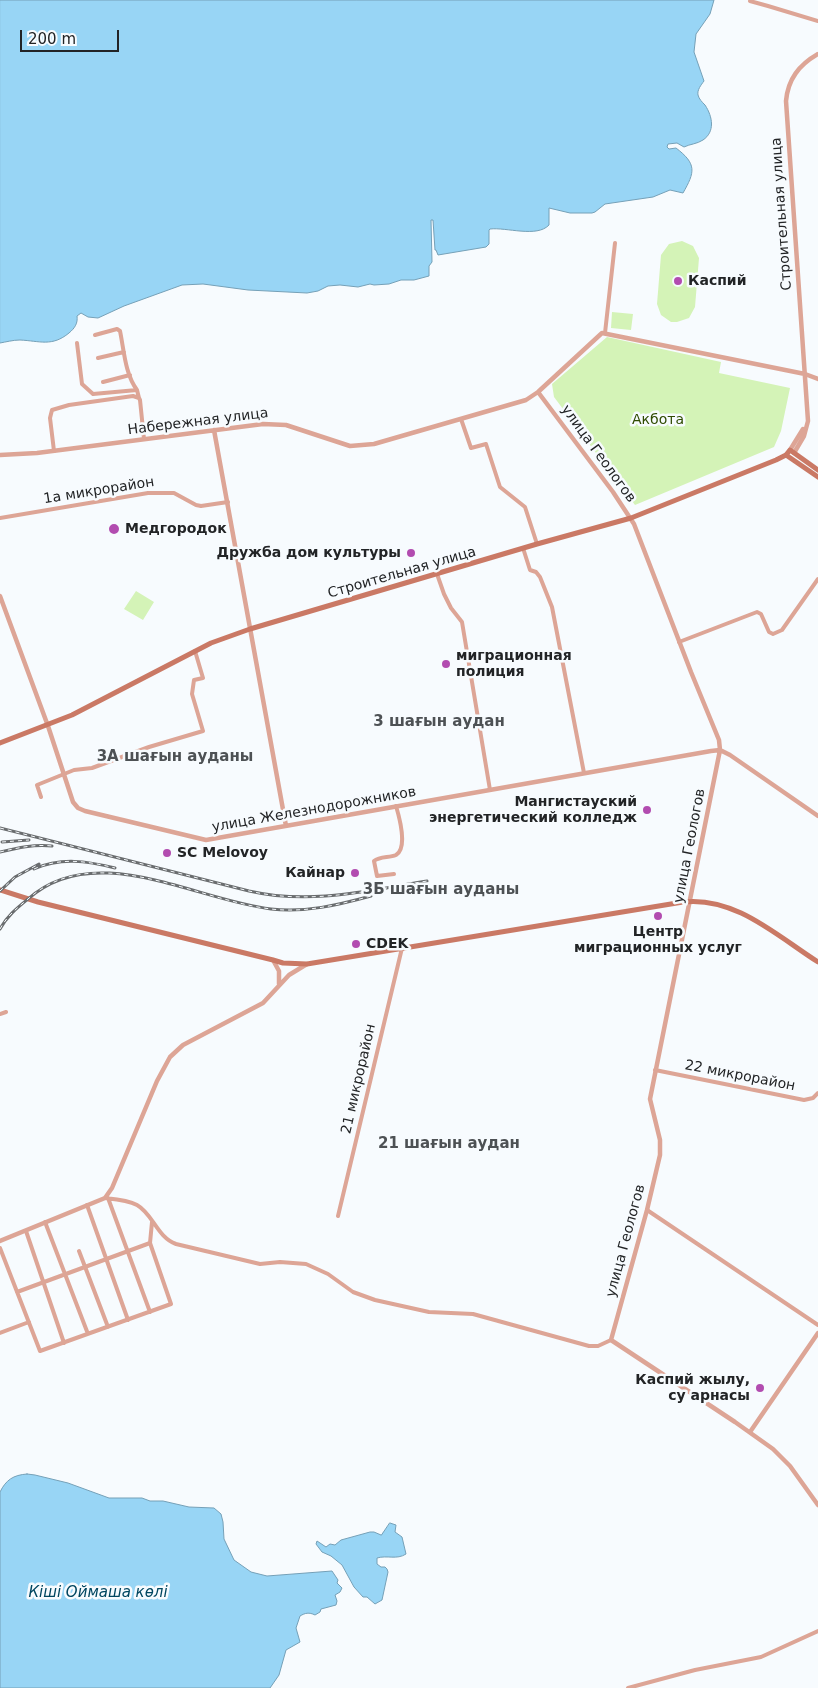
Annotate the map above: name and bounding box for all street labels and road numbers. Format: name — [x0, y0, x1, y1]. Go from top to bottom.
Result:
street label: Строительная улица — [768, 137, 796, 291]
street label: улица Геологов — [557, 402, 639, 506]
street label: Набережная улица — [127, 405, 269, 439]
street label: 1а микрорайон — [42, 474, 156, 508]
street label: Строительная улица — [326, 544, 478, 602]
street label: улица Железнодорожников — [211, 784, 417, 836]
street label: улица Геологов — [671, 787, 709, 905]
street label: 21 микрорайон — [338, 1022, 380, 1136]
street label: 22 микрорайон — [683, 1057, 797, 1095]
street label: улица Геологов — [603, 1183, 649, 1299]

